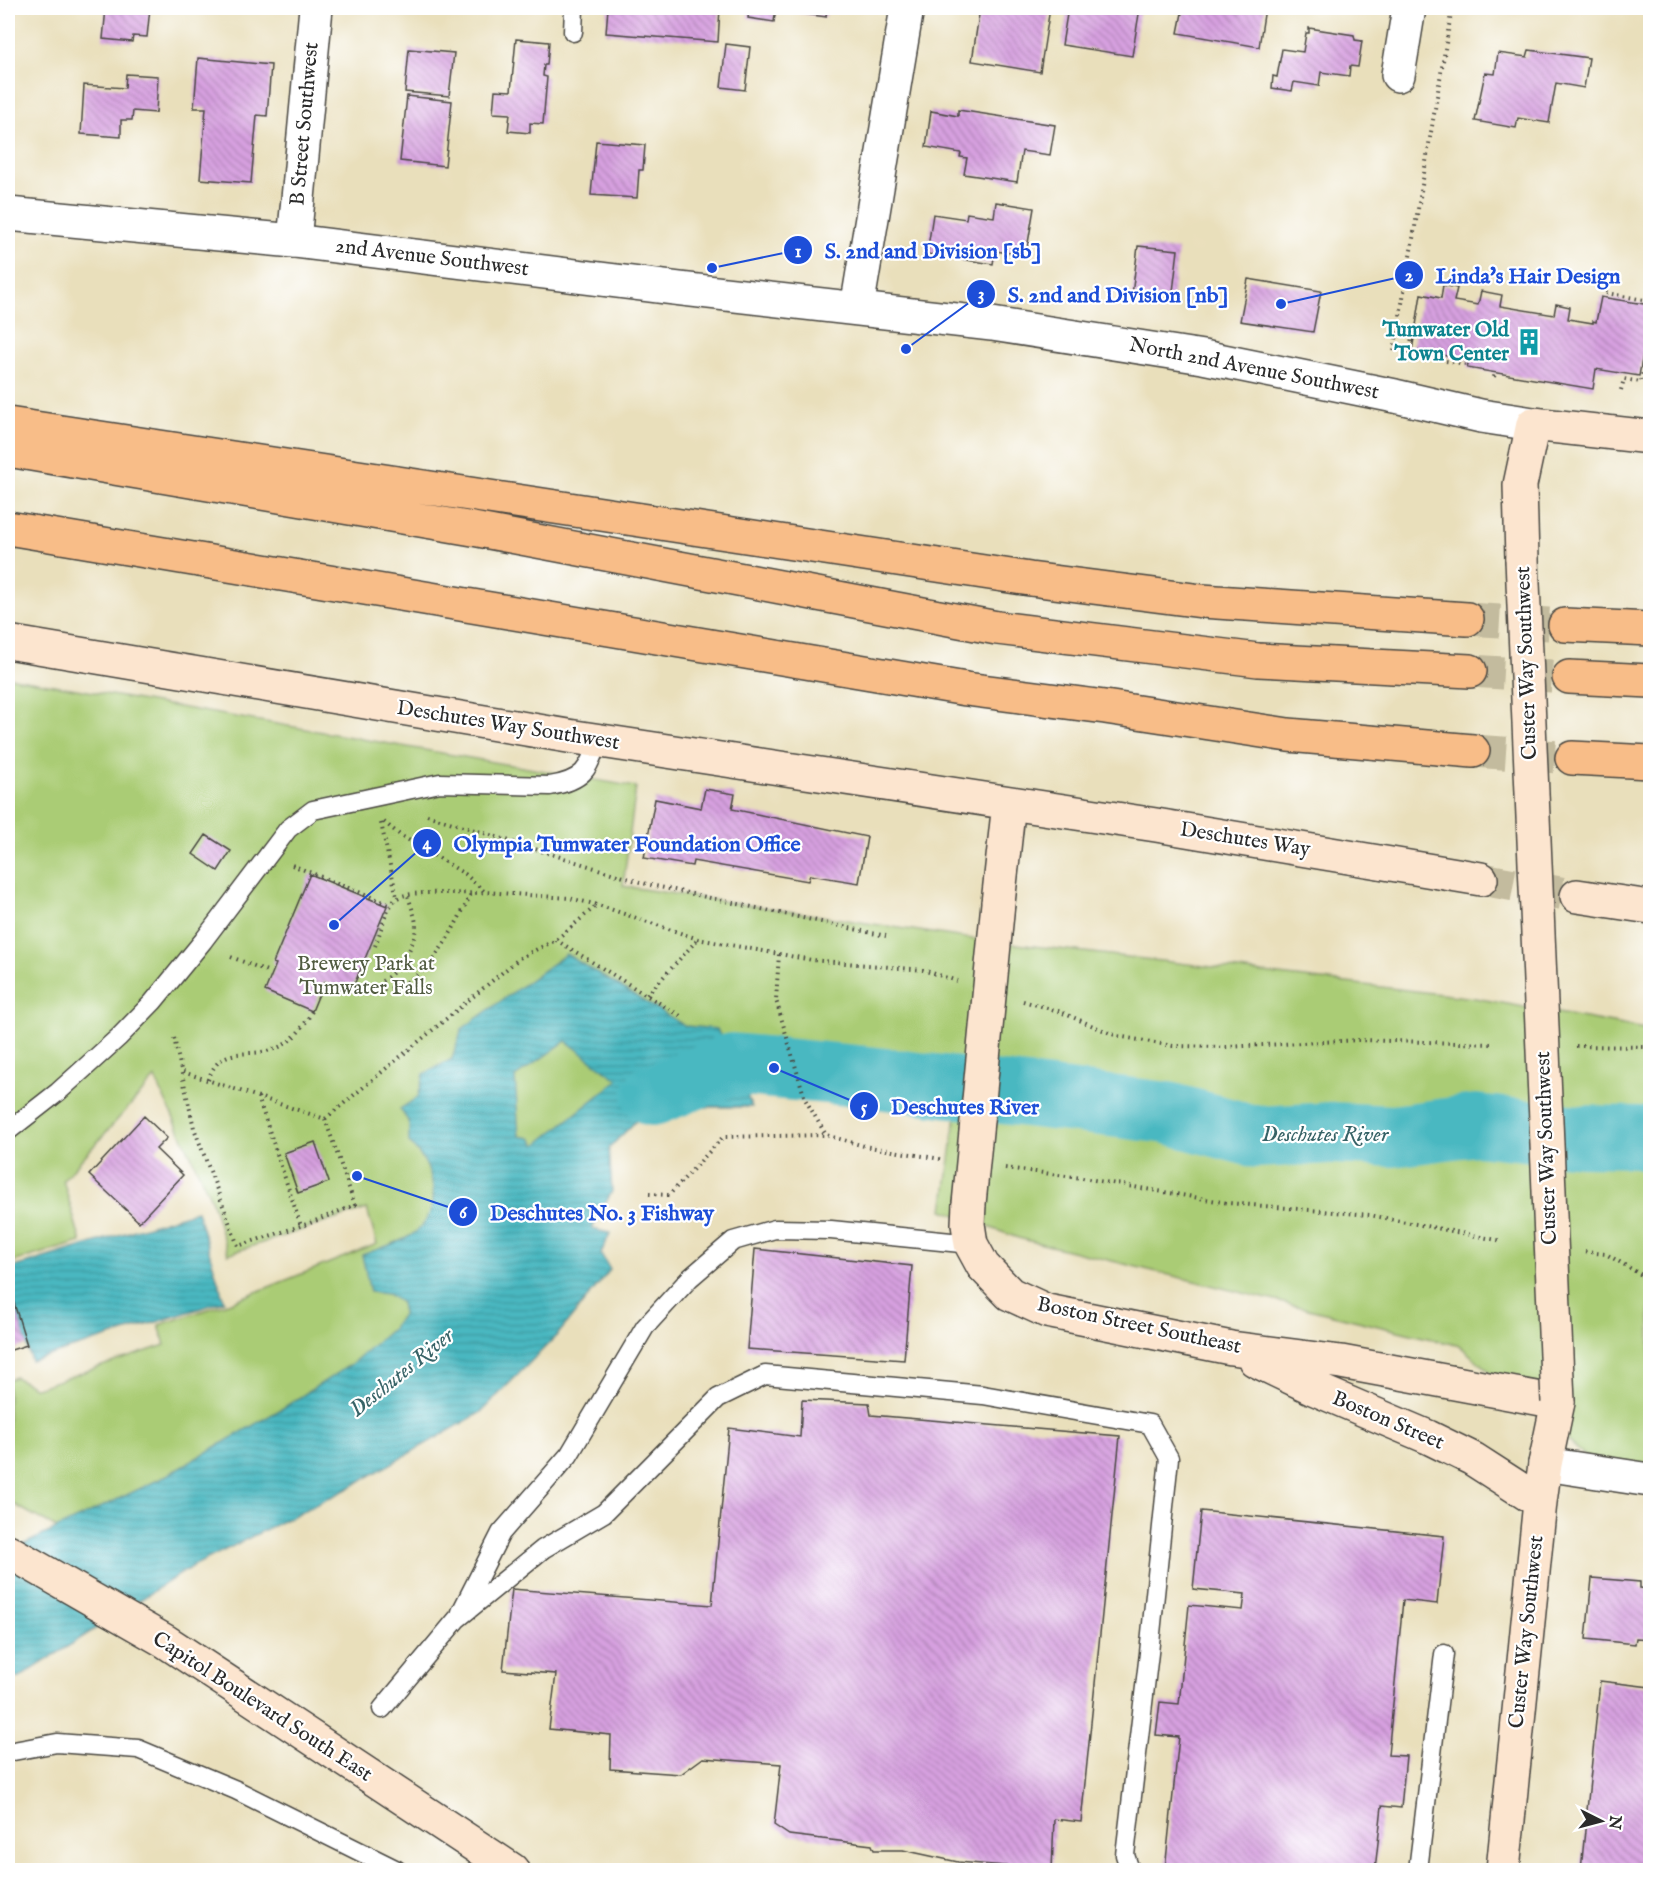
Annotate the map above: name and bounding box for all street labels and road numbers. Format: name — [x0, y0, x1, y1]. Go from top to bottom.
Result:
street label: B Street Southwest — [284, 41, 326, 207]
street label: 2nd Avenue Southwest — [334, 233, 530, 283]
street label: North 2nd Avenue Southwest — [1127, 332, 1381, 406]
street label: Custer Way Southwest — [1510, 566, 1544, 760]
street label: Deschutes Way Southwest — [395, 695, 621, 757]
street label: Deschutes Way — [1178, 816, 1313, 864]
street label: Custer Way Southwest — [1530, 1051, 1564, 1245]
street label: Boston Street Southeast — [1034, 1291, 1244, 1361]
street label: Boston Street — [1328, 1385, 1448, 1457]
street label: Custer Way Southwest — [1503, 1534, 1551, 1730]
street label: Capitol Boulevard South East — [147, 1626, 377, 1788]

